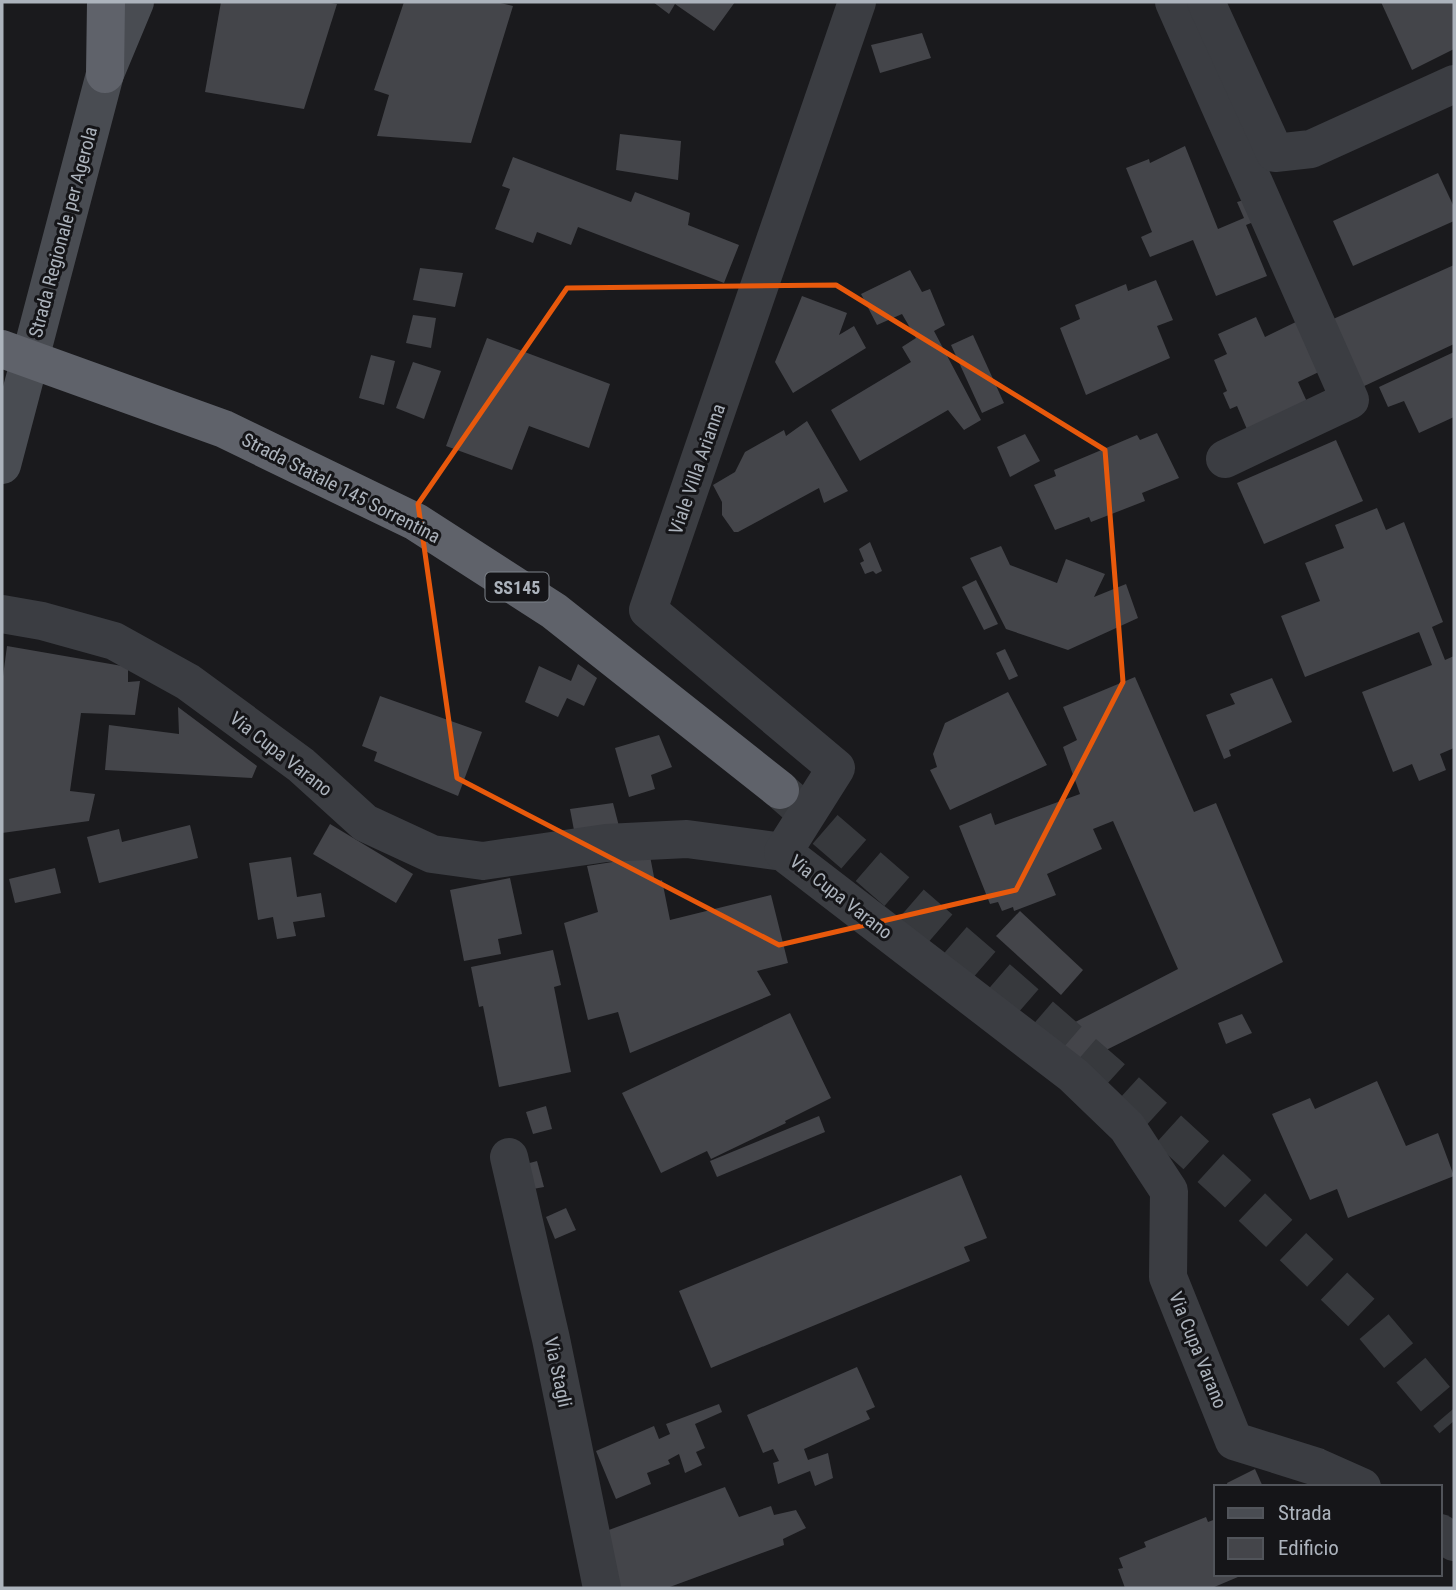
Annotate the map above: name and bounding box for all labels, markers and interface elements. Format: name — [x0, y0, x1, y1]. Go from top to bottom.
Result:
street label: Strada Regionale per Agerola — [24, 124, 102, 340]
street label: Viale Villa Arianna — [664, 401, 730, 537]
street label: Strada Statale 145 Sorrentina — [238, 428, 444, 548]
road number: SS145 — [486, 572, 548, 602]
street label: Via Cupa Varano — [225, 707, 337, 801]
street label: Via Cupa Varano — [785, 850, 897, 944]
street label: Via Cupa Varano — [1164, 1288, 1232, 1412]
street label: Via Stagli — [539, 1335, 577, 1409]
legend — [1214, 1485, 1442, 1576]
text: Strada — [1278, 1501, 1332, 1525]
text: Edificio — [1278, 1536, 1339, 1560]

